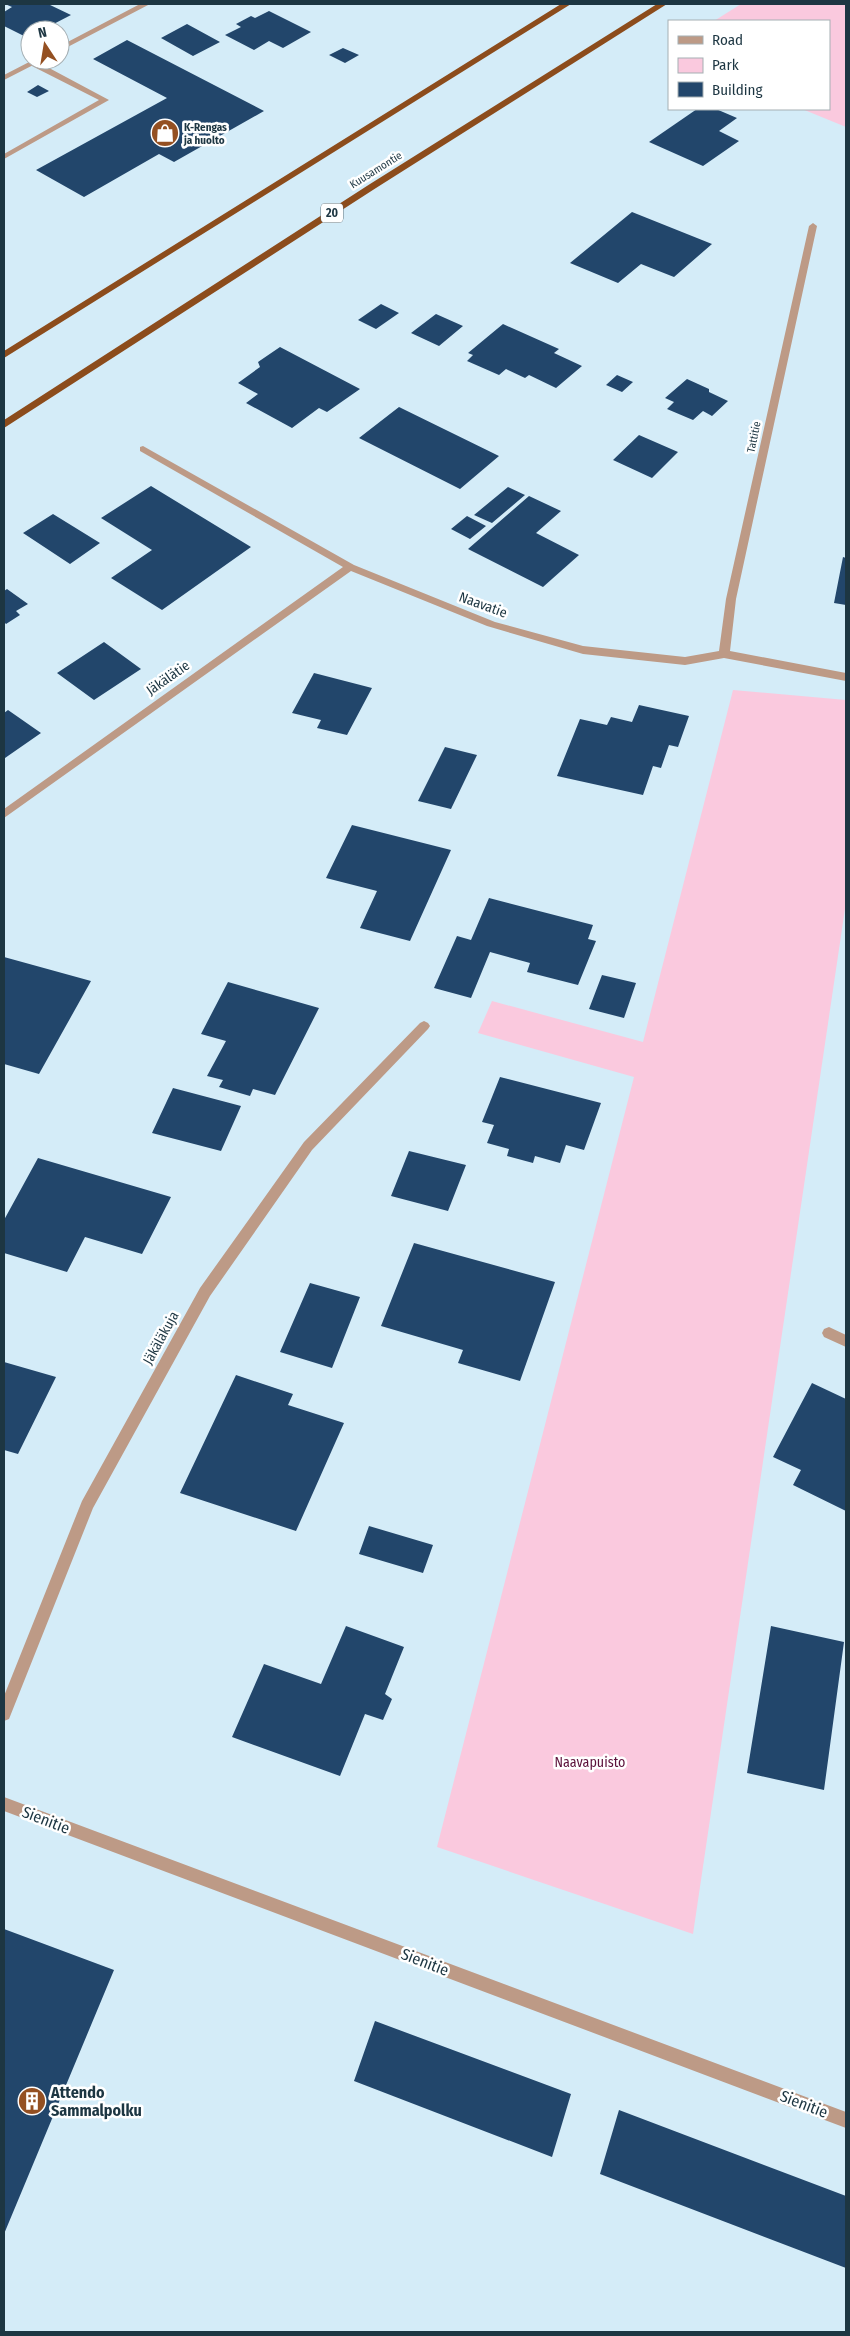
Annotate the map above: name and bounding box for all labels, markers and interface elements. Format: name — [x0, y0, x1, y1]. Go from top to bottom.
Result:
north arrow — [20, 20, 70, 70]
legend — [668, 20, 830, 110]
text: N — [37, 24, 48, 42]
text: Road — [712, 31, 743, 49]
text: Park — [712, 56, 739, 74]
text: Building — [712, 81, 763, 99]
shop icon: K-Rengas ja huolto — [150, 118, 180, 148]
place label: K-Rengas ja huolto — [183, 121, 227, 147]
street label: Kuusamontie — [347, 149, 405, 191]
road number: 20 — [321, 204, 343, 222]
street label: Tattitie — [744, 420, 764, 454]
street label: Naavatie — [457, 588, 509, 622]
street label: Jäkälätie — [143, 657, 193, 699]
street label: Jäkäläkuja — [139, 1308, 183, 1368]
park label: Naavapuisto — [555, 1754, 625, 1771]
street label: Sienitie — [19, 1802, 73, 1838]
street label: Sienitie — [398, 1944, 452, 1980]
place label: Attendo Sammalpolku — [50, 2083, 142, 2120]
building icon: Attendo Sammalpolku — [17, 2086, 47, 2116]
street label: Sienitie — [777, 2086, 831, 2122]

